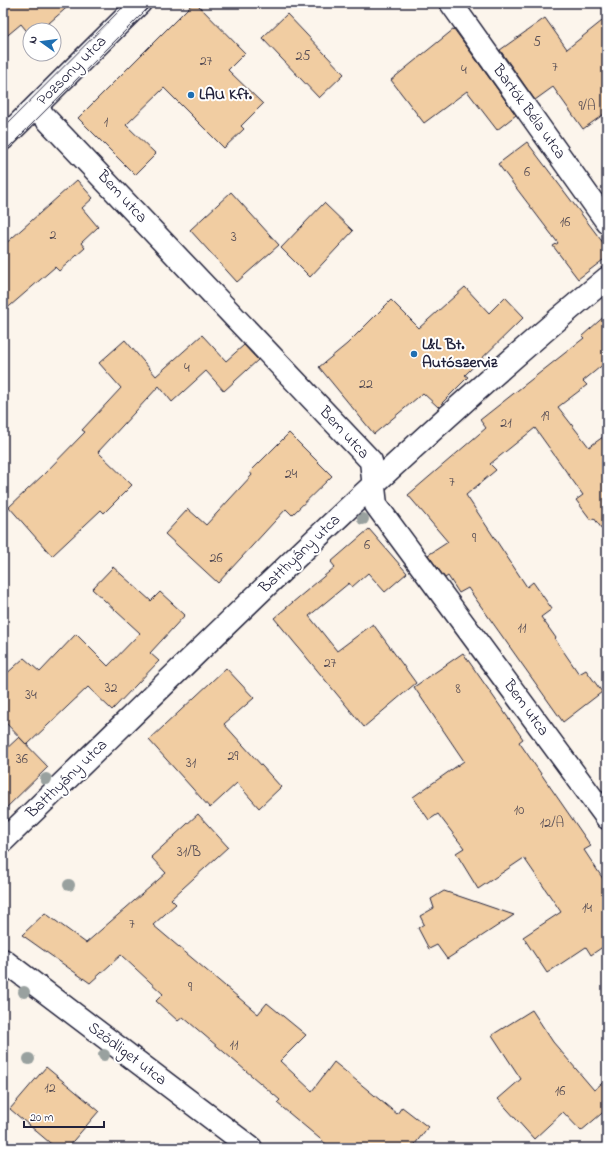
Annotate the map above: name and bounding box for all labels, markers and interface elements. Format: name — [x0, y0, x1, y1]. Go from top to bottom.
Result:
north arrow — [22, 22, 62, 62]
street label: Pozsony utca — [31, 30, 113, 112]
house number: 5 — [533, 32, 541, 53]
text: N — [25, 34, 42, 45]
house number: 25 — [296, 46, 310, 67]
house number: 27 — [200, 51, 213, 72]
house number: 7 — [552, 57, 558, 78]
street label: Bartók Béla utca — [486, 59, 572, 164]
house number: 4 — [461, 60, 467, 81]
place label: LAU Kft. — [199, 83, 253, 107]
marker: LAU Kft. — [186, 90, 196, 100]
house number: 9/A — [578, 96, 596, 117]
house number: 1 — [104, 112, 109, 133]
house number: 6 — [524, 162, 530, 183]
street label: Bem utca — [91, 164, 153, 229]
house number: 16 — [560, 212, 570, 233]
house number: 2 — [50, 225, 57, 246]
house number: 3 — [231, 227, 237, 248]
place label: L&L Bt. Autószerviz — [422, 333, 499, 375]
marker: L&L Bt. Autószerviz — [409, 349, 419, 359]
house number: 4 — [184, 358, 190, 379]
house number: 22 — [359, 374, 373, 395]
street label: Bem utca — [313, 400, 375, 465]
house number: 19 — [541, 406, 550, 427]
house number: 21 — [500, 413, 512, 434]
house number: 24 — [285, 464, 298, 485]
house number: 7 — [449, 472, 455, 493]
street label: Batthyány utca — [253, 509, 346, 600]
house number: 9 — [472, 528, 477, 549]
house number: 6 — [364, 535, 370, 556]
house number: 26 — [209, 548, 223, 569]
house number: 11 — [518, 618, 527, 639]
house number: 27 — [324, 653, 337, 674]
street label: Bem utca — [497, 674, 555, 741]
house number: 32 — [105, 678, 117, 699]
house number: 8 — [455, 679, 461, 700]
house number: 34 — [25, 685, 37, 706]
street label: Batthyány utca — [20, 734, 113, 825]
house number: 29 — [227, 746, 239, 767]
house number: 36 — [16, 749, 28, 770]
house number: 31 — [186, 753, 197, 774]
house number: 10 — [514, 800, 524, 821]
house number: 12/A — [540, 813, 564, 834]
house number: 31/B — [177, 842, 201, 863]
house number: 14 — [582, 898, 592, 919]
house number: 7 — [129, 914, 135, 935]
house number: 9 — [188, 977, 193, 998]
street label: Sződliget utca — [82, 1016, 172, 1092]
house number: 11 — [230, 1035, 239, 1056]
house number: 12 — [44, 1078, 56, 1099]
house number: 16 — [555, 1081, 565, 1102]
scale bar — [24, 1103, 104, 1129]
text: 20 m — [30, 1109, 53, 1127]

